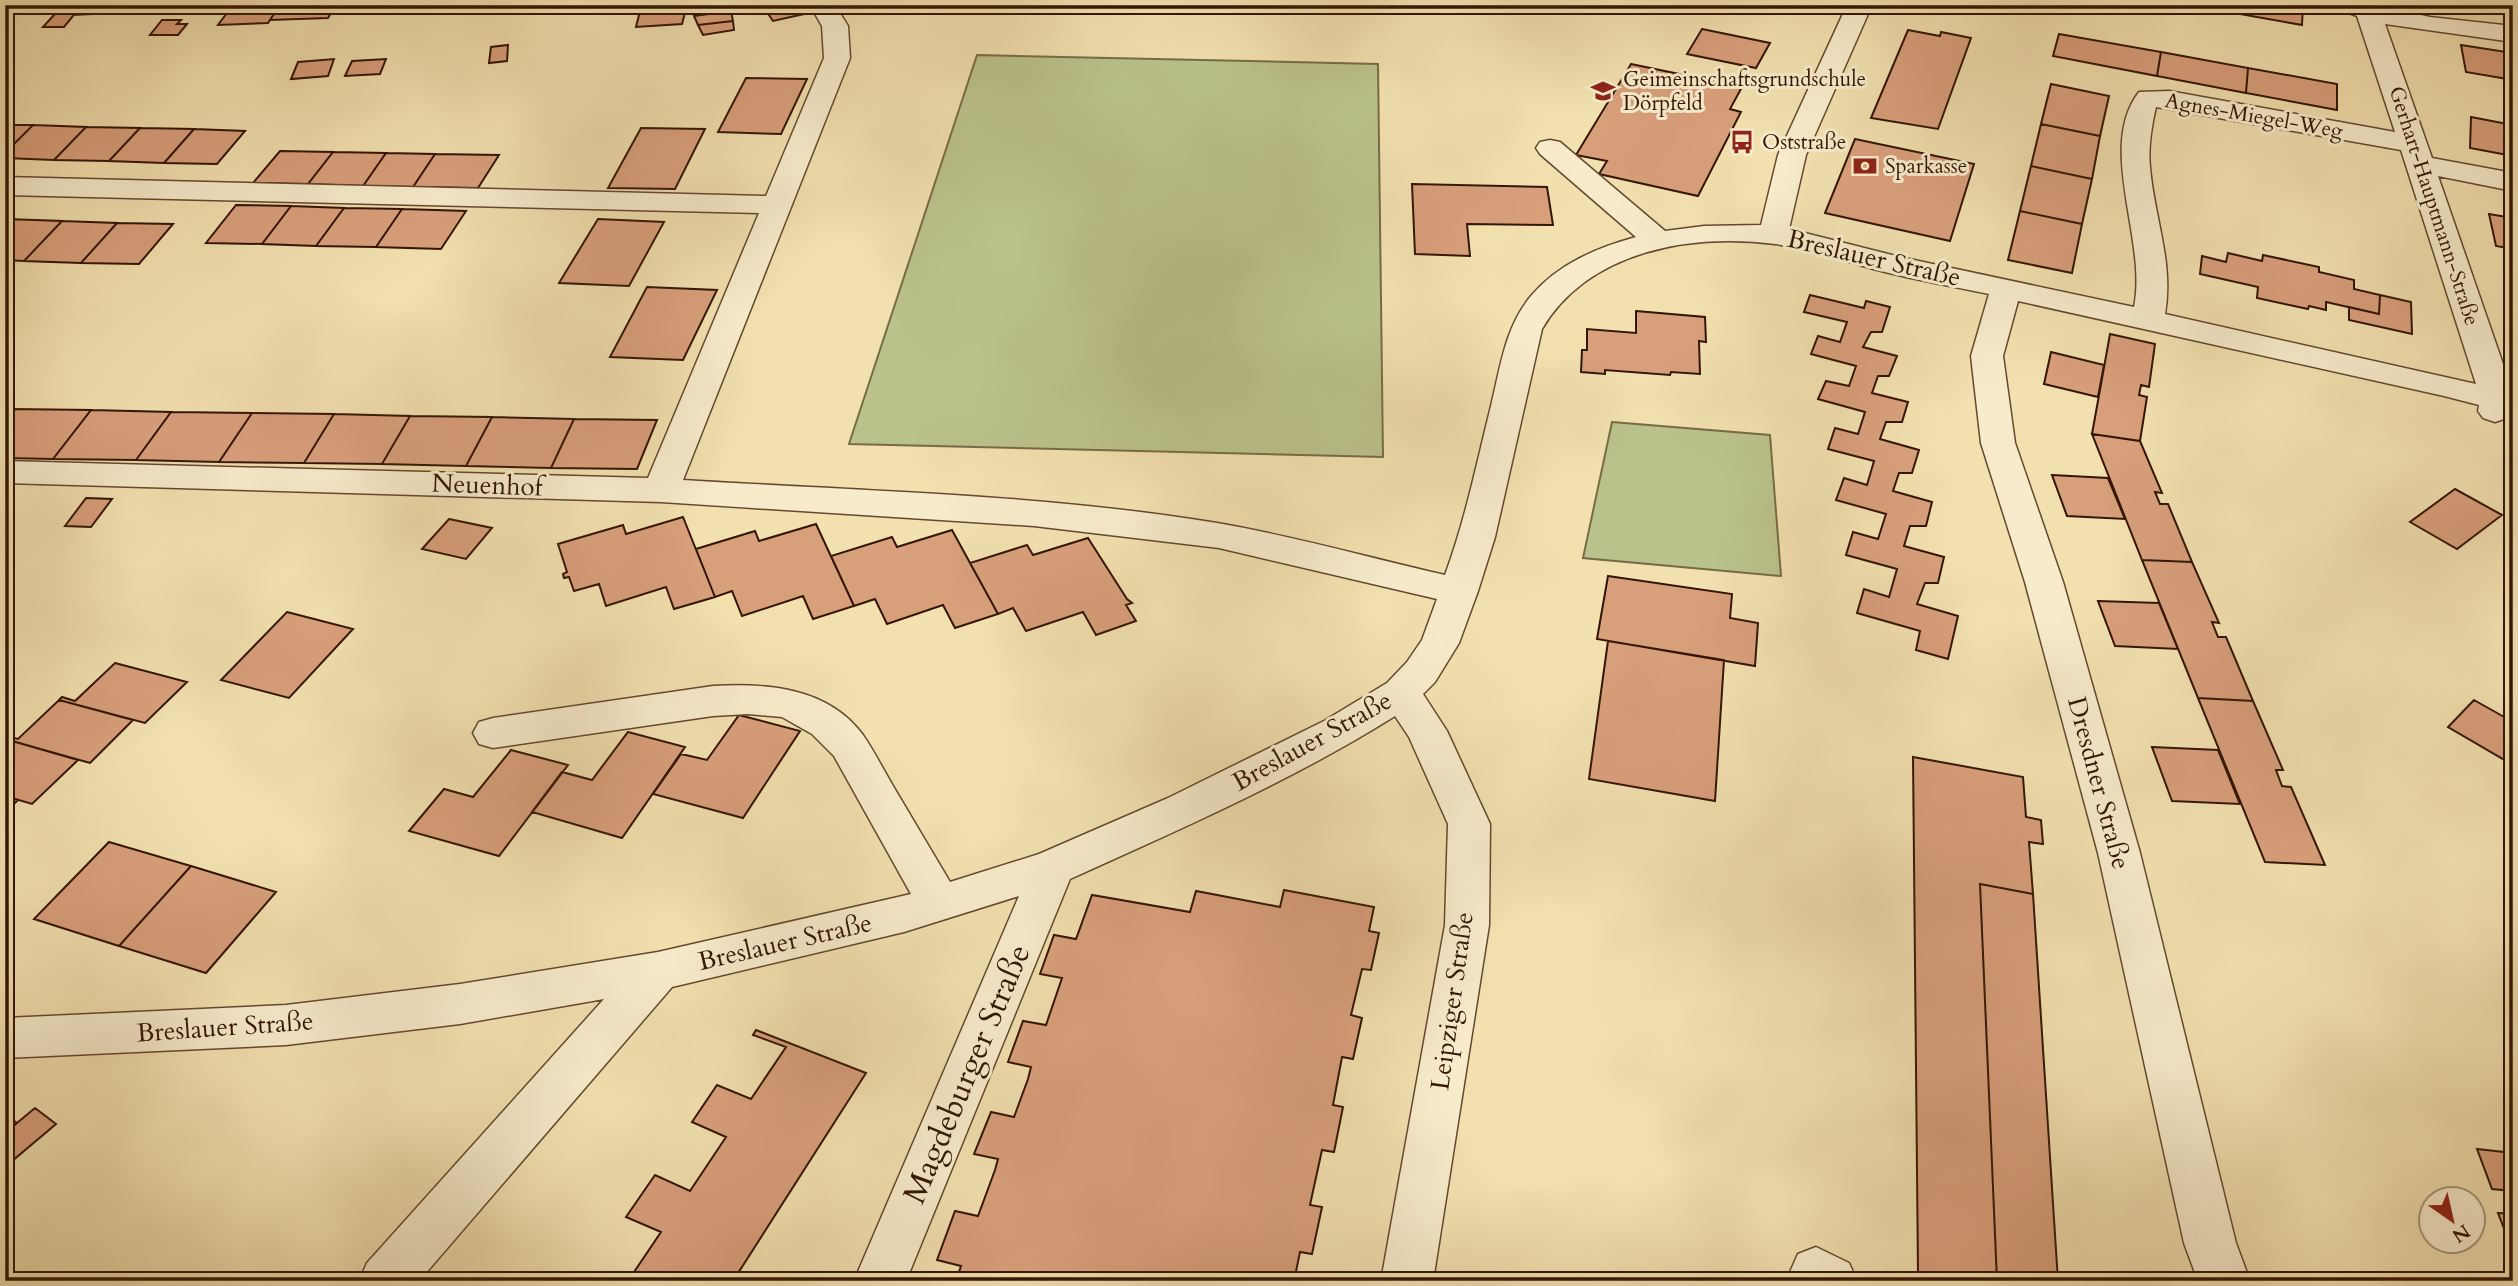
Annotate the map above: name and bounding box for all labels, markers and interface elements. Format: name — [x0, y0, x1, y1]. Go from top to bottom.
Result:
place label: Geimeinschaftsgrundschule Dörpfeld — [1623, 65, 1866, 118]
school or university icon: Geimeinschaftsgrundschule Dörpfeld — [1589, 77, 1617, 105]
street label: Gerhart-Hauptmann-Straße — [2382, 83, 2486, 329]
street label: Agnes-Miegel-Weg — [2163, 86, 2346, 146]
bus stop icon: Oststraße — [1728, 128, 1756, 156]
place label: Oststraße — [1762, 128, 1846, 157]
bank icon: Sparkasse — [1851, 152, 1879, 180]
place label: Sparkasse — [1885, 152, 1967, 181]
street label: Breslauer Straße — [1784, 221, 1964, 295]
street label: Neuenhof — [431, 466, 547, 505]
street label: Breslauer Straße — [1226, 683, 1398, 799]
street label: Dresdner Straße — [2059, 693, 2139, 873]
street label: Breslauer Straße — [695, 905, 875, 979]
street label: Leipziger Straße — [1422, 910, 1482, 1092]
street label: Magdeburger Straße — [892, 938, 1042, 1210]
street label: Breslauer Straße — [135, 1003, 315, 1051]
north arrow — [2416, 1184, 2486, 1254]
text: N — [2446, 1218, 2475, 1249]

